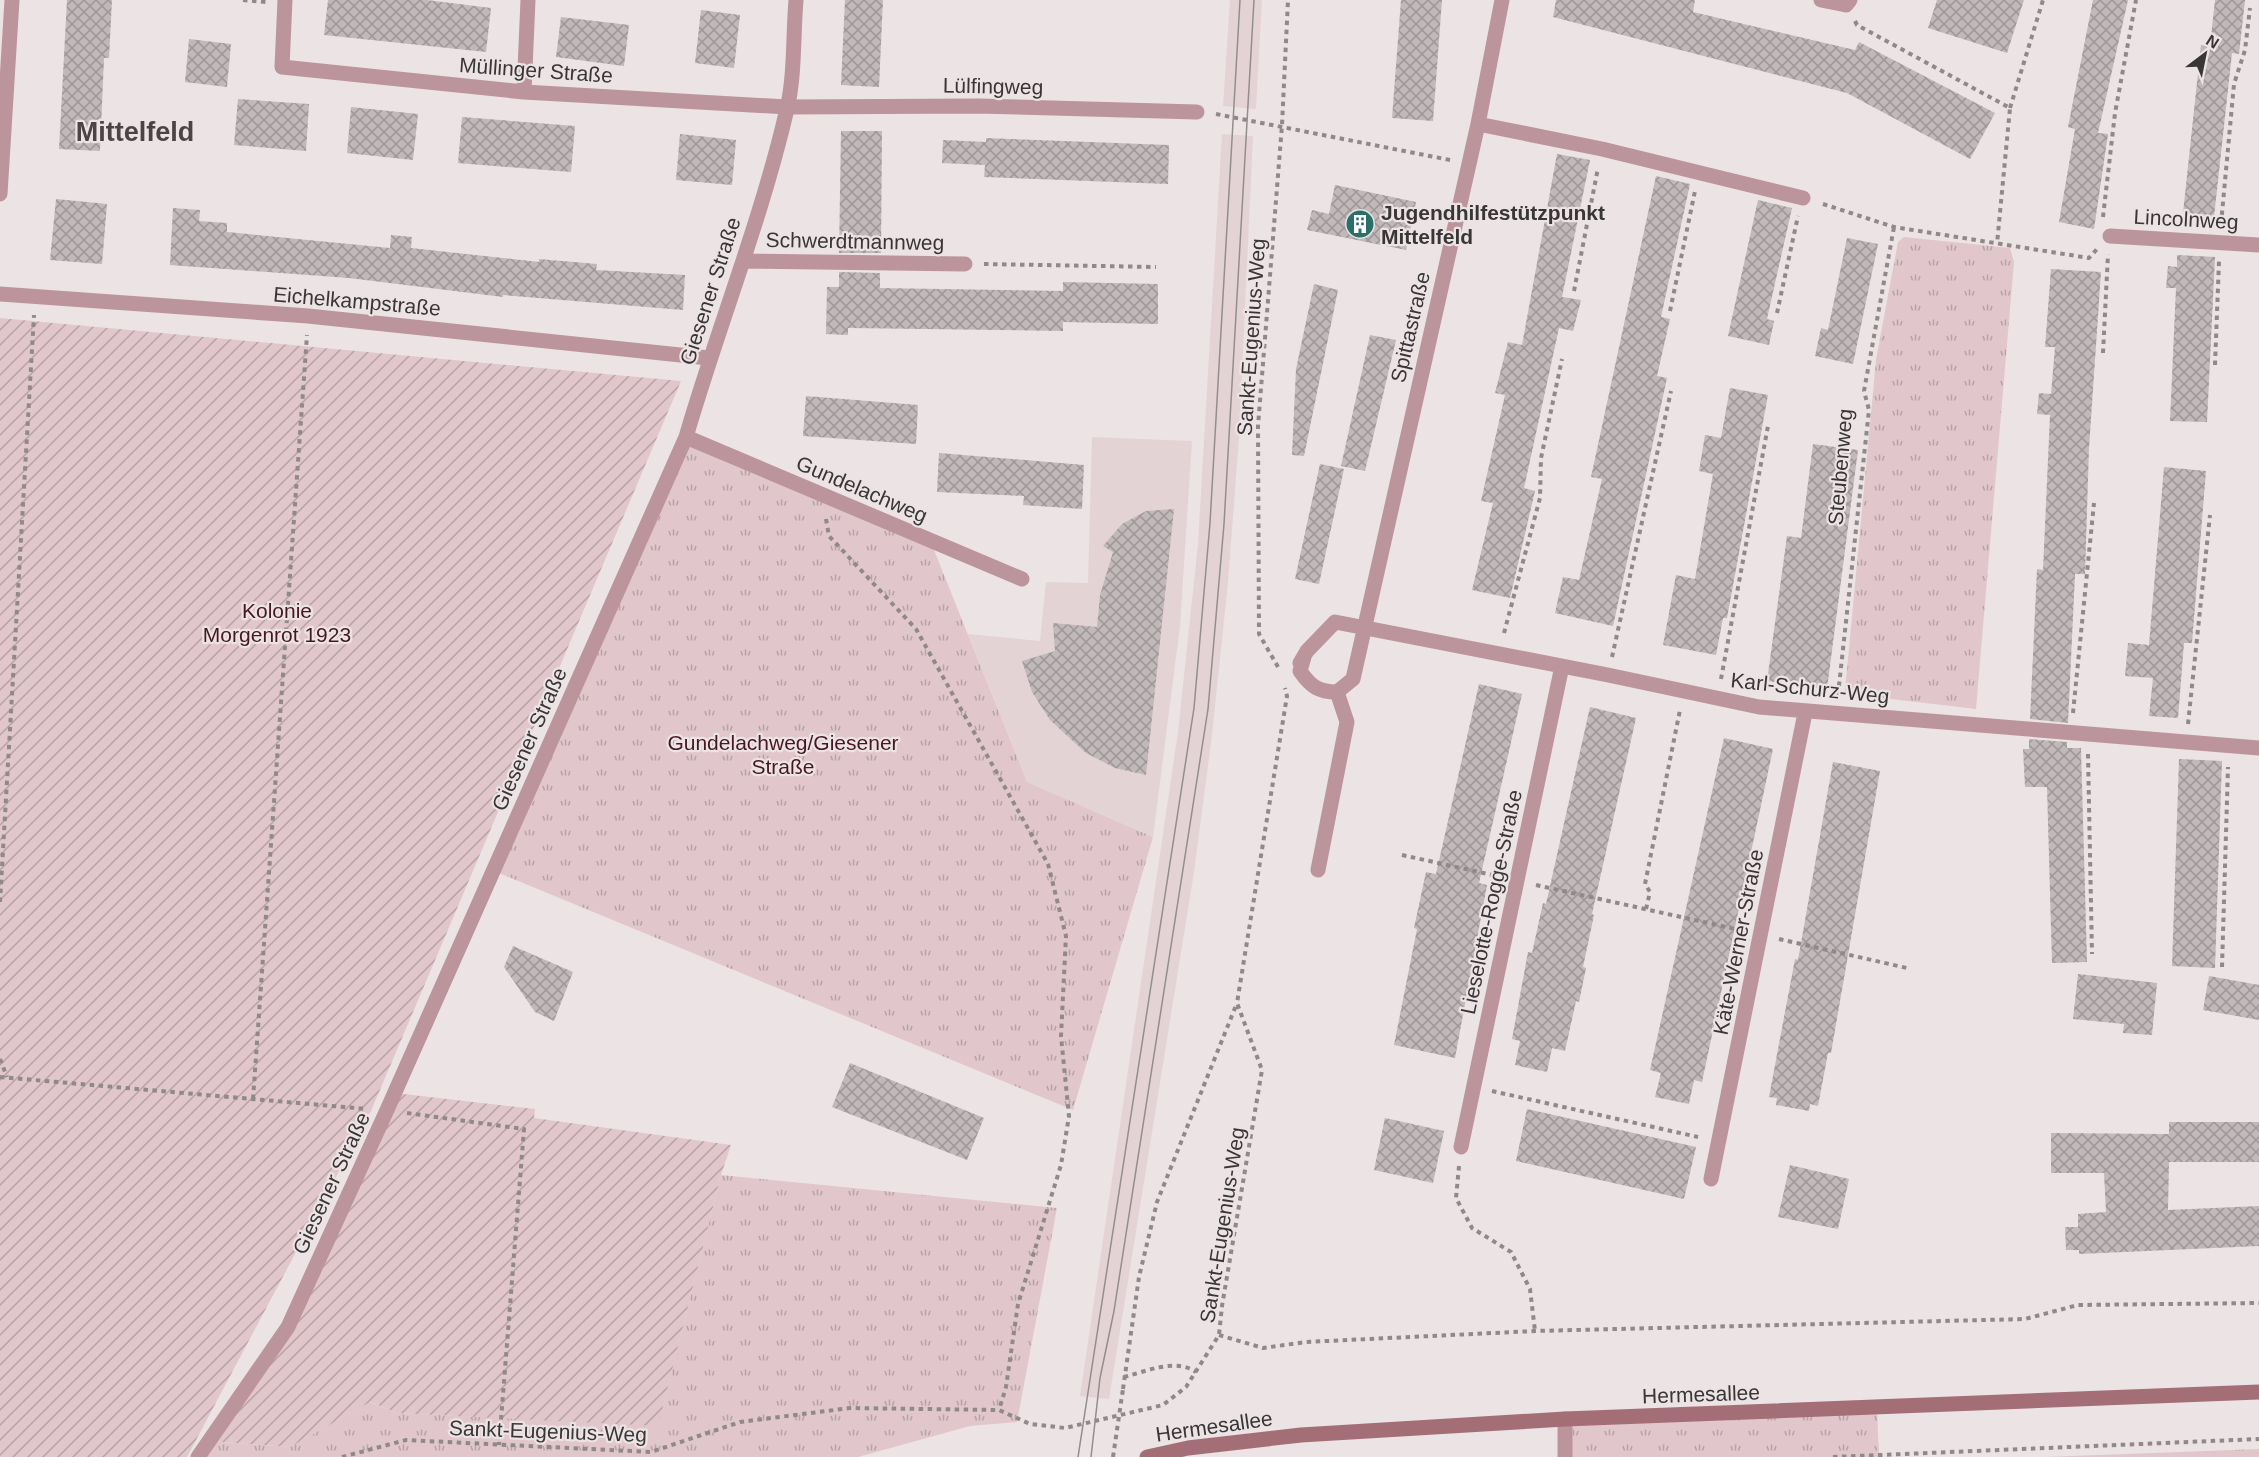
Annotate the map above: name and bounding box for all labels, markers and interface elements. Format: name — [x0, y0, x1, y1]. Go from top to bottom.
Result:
north arrow — [2175, 24, 2235, 84]
text: N — [2203, 31, 2222, 52]
street label: Müllinger Straße — [458, 53, 614, 87]
street label: Lülfingweg — [943, 74, 1043, 98]
district label: Mittelfeld — [76, 117, 194, 147]
place label: Jugendhilfestützpunkt Mittelfeld — [1381, 201, 1605, 248]
street label: Lincolnweg — [2133, 205, 2239, 233]
building icon: Jugendhilfestützpunkt Mittelfeld — [1344, 208, 1376, 240]
street label: Giesener Straße — [675, 214, 745, 368]
street label: Schwerdtmannweg — [766, 228, 944, 254]
street label: Sankt-Eugenius-Weg — [1233, 237, 1269, 437]
street label: Spittastraße — [1386, 269, 1434, 385]
street label: Eichelkampstraße — [272, 282, 442, 320]
street label: Steubenweg — [1823, 408, 1857, 526]
street label: Gundelachweg — [793, 451, 931, 527]
park label: Kolonie Morgenrot 1923 — [203, 599, 351, 646]
street label: Giesener Straße — [487, 664, 571, 814]
street label: Karl-Schurz-Weg — [1729, 668, 1891, 708]
park label: Gundelachweg/Giesener Straße — [667, 731, 899, 778]
street label: Lieselotte-Rogge-Straße — [1456, 788, 1526, 1016]
street label: Käte-Werner-Straße — [1709, 847, 1767, 1037]
street label: Giesener Straße — [288, 1108, 374, 1258]
street label: Sankt-Eugenius-Weg — [1195, 1125, 1249, 1325]
street label: Hermesallee — [1642, 1380, 1760, 1408]
street label: Hermesallee — [1154, 1406, 1274, 1446]
street label: Sankt-Eugenius-Weg — [449, 1416, 647, 1446]

